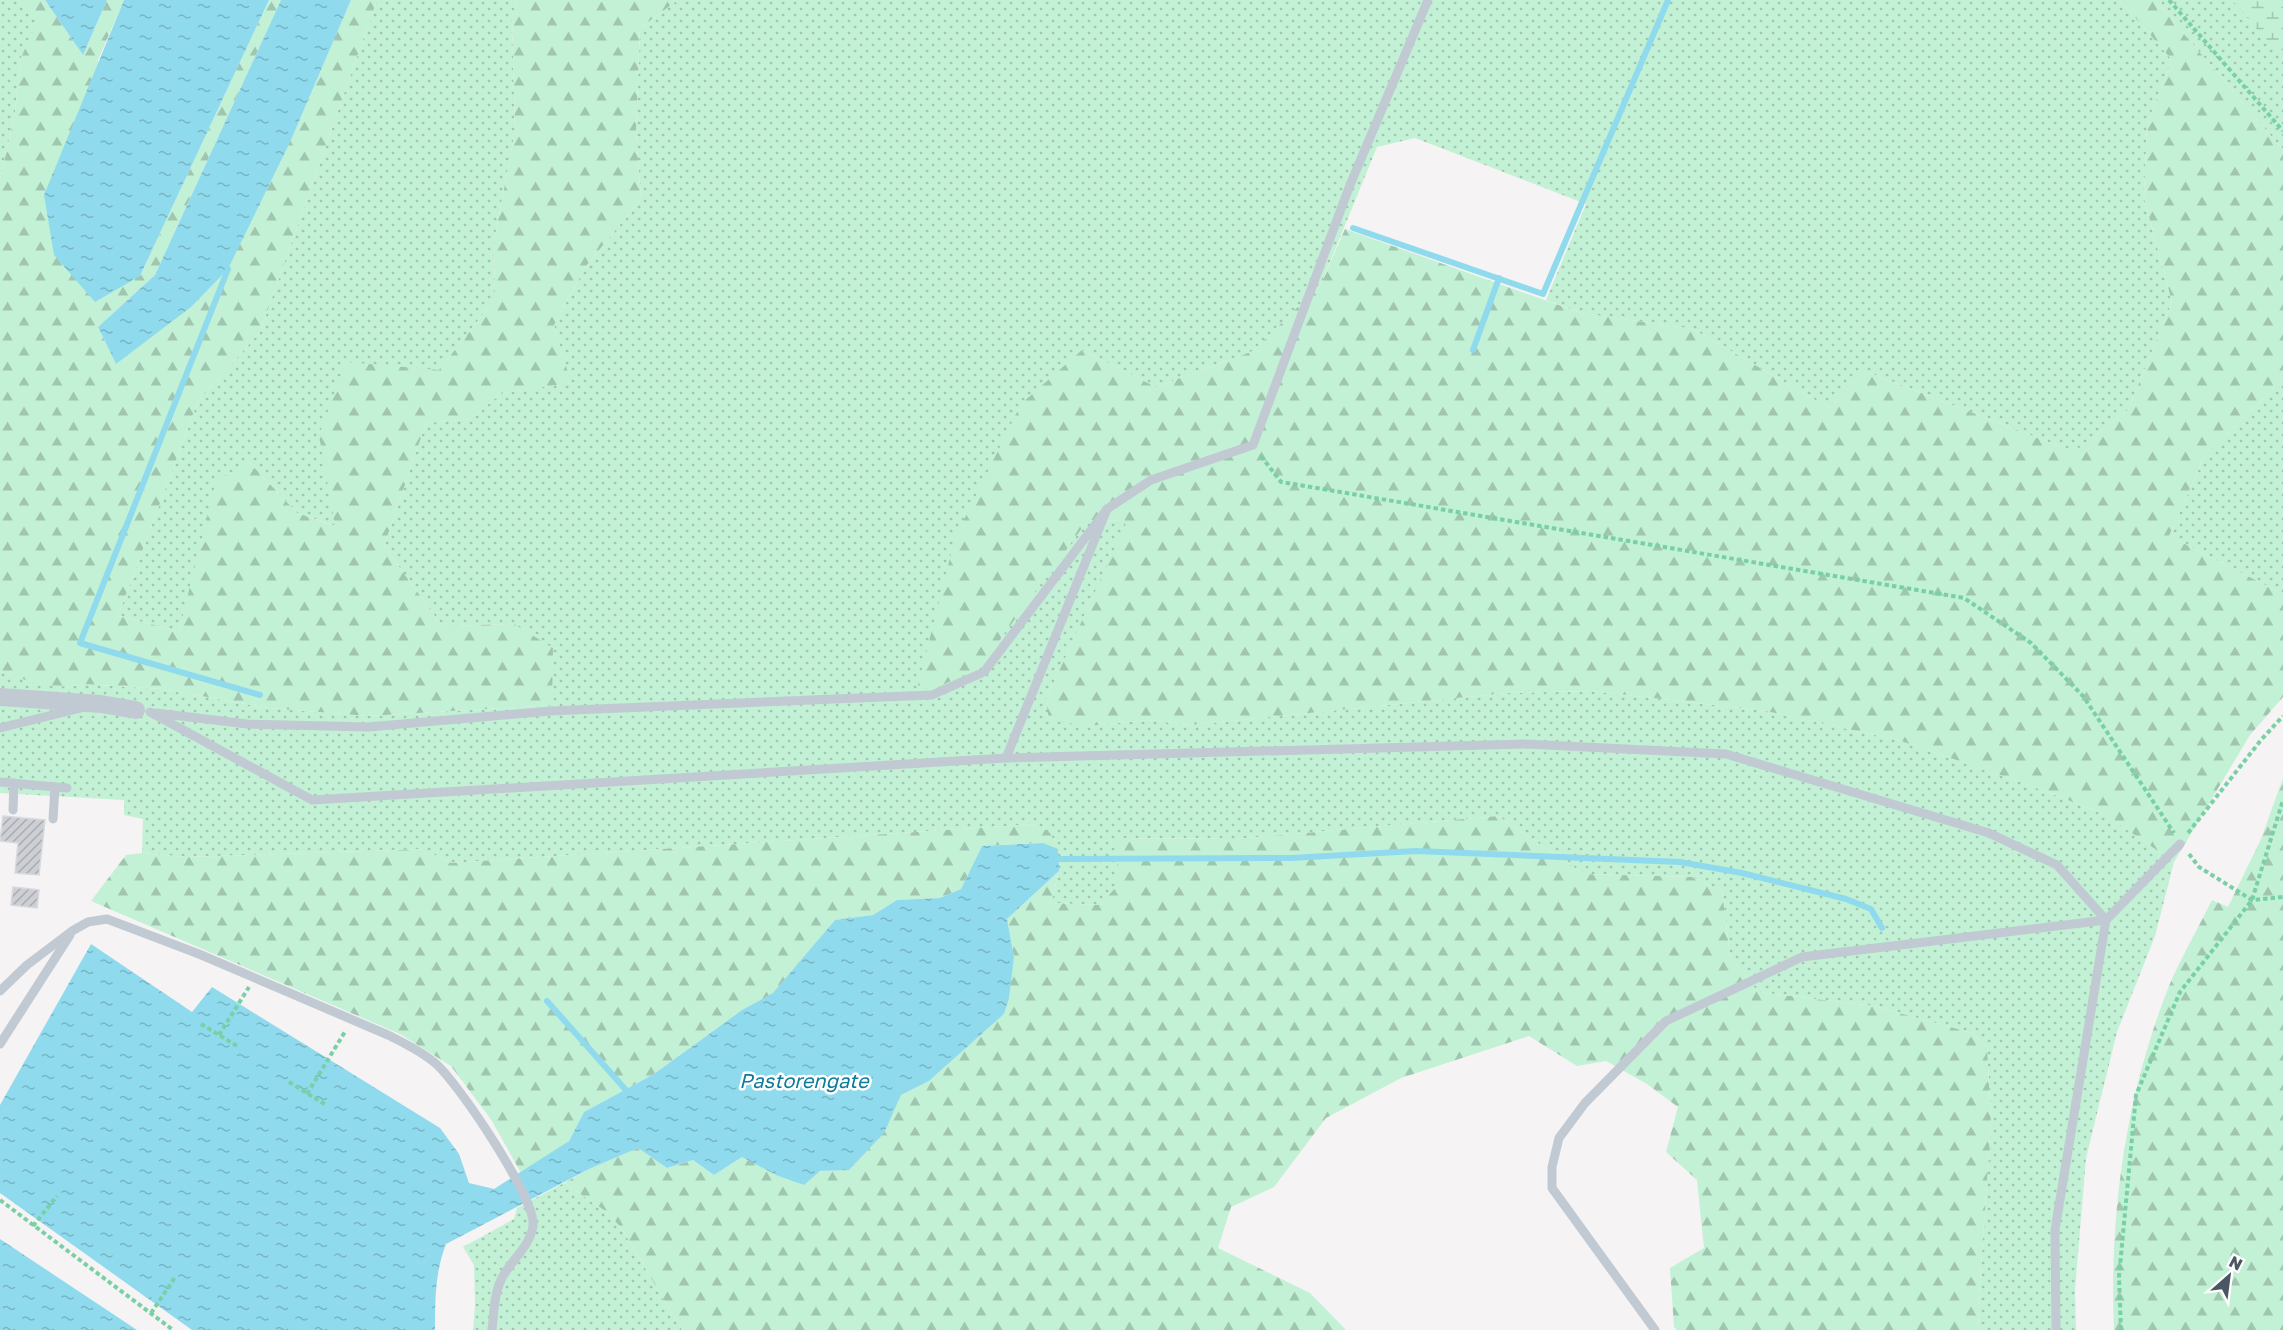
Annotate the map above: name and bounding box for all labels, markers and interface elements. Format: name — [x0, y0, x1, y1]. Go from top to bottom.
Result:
water label: Pastorengate — [739, 1068, 870, 1093]
north arrow — [2199, 1246, 2259, 1306]
text: N — [2226, 1251, 2246, 1274]

